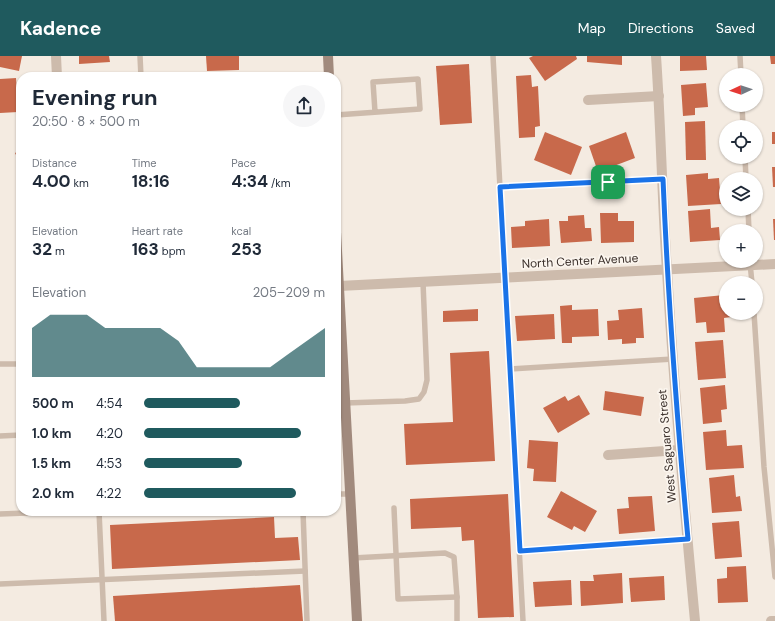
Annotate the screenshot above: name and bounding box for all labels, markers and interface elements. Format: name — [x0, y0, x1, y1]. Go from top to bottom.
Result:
text: Kadence — [20, 16, 101, 41]
text: Map — [578, 19, 606, 37]
text: Directions — [628, 19, 694, 37]
text: Saved — [716, 19, 755, 37]
north arrow — [719, 68, 763, 112]
map controls — [719, 68, 763, 320]
text: Evening run — [32, 83, 158, 112]
button: share — [283, 85, 325, 127]
text: 20:50 · 8 × 500 m — [32, 113, 140, 130]
button: locate — [719, 120, 763, 164]
text: Distance — [32, 156, 77, 170]
text: Time — [132, 156, 157, 170]
text: Pace — [231, 156, 256, 170]
pin — [591, 165, 625, 199]
text: 4.00 — [32, 170, 71, 192]
text: 18:16 — [132, 170, 170, 192]
text: 4:34 — [231, 170, 268, 192]
icon: arrive — [597, 171, 619, 193]
button: layers — [719, 172, 763, 216]
text: km — [71, 176, 89, 190]
text: /km — [268, 176, 291, 190]
text: Elevation — [32, 224, 78, 238]
text: Heart rate — [132, 224, 183, 238]
text: kcal — [231, 224, 251, 238]
button: + — [719, 224, 763, 268]
text: 32 — [32, 238, 52, 260]
text: 163 — [132, 238, 159, 260]
text: 253 — [231, 238, 262, 260]
text: m — [52, 244, 65, 258]
text: bpm — [159, 244, 185, 258]
street label: North Center Avenue — [521, 250, 639, 272]
button: − — [719, 276, 763, 320]
text: Elevation — [32, 284, 86, 301]
text: 205–209 m — [253, 284, 325, 301]
street label: West Saguaro Street — [654, 388, 680, 503]
text: 500 m — [32, 395, 74, 412]
text: 4:54 — [96, 395, 122, 412]
text: 1.0 km — [32, 425, 71, 442]
text: 4:20 — [96, 425, 123, 442]
text: 1.5 km — [32, 455, 71, 472]
text: 4:53 — [96, 455, 122, 472]
text: 2.0 km — [32, 485, 74, 502]
text: 4:22 — [96, 485, 122, 502]

